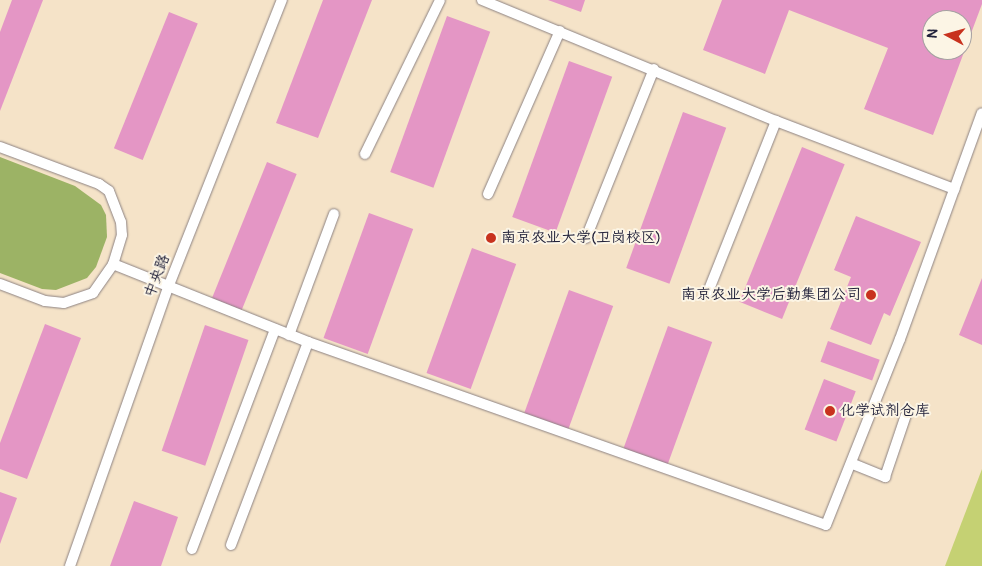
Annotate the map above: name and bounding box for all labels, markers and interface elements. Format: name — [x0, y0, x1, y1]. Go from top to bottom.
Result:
north arrow — [922, 10, 972, 60]
text: N — [924, 28, 942, 39]
place label: 南京农业大学(卫岗校区) — [501, 229, 661, 247]
marker: 南京农业大学(卫岗校区) — [485, 232, 497, 244]
street label: 中央路 — [141, 252, 173, 300]
place label: 南京农业大学后勤集团公司 — [681, 286, 861, 304]
marker: 南京农业大学后勤集团公司 — [865, 289, 877, 301]
place label: 化学试剂仓库 — [840, 402, 930, 420]
marker: 化学试剂仓库 — [824, 405, 836, 417]

